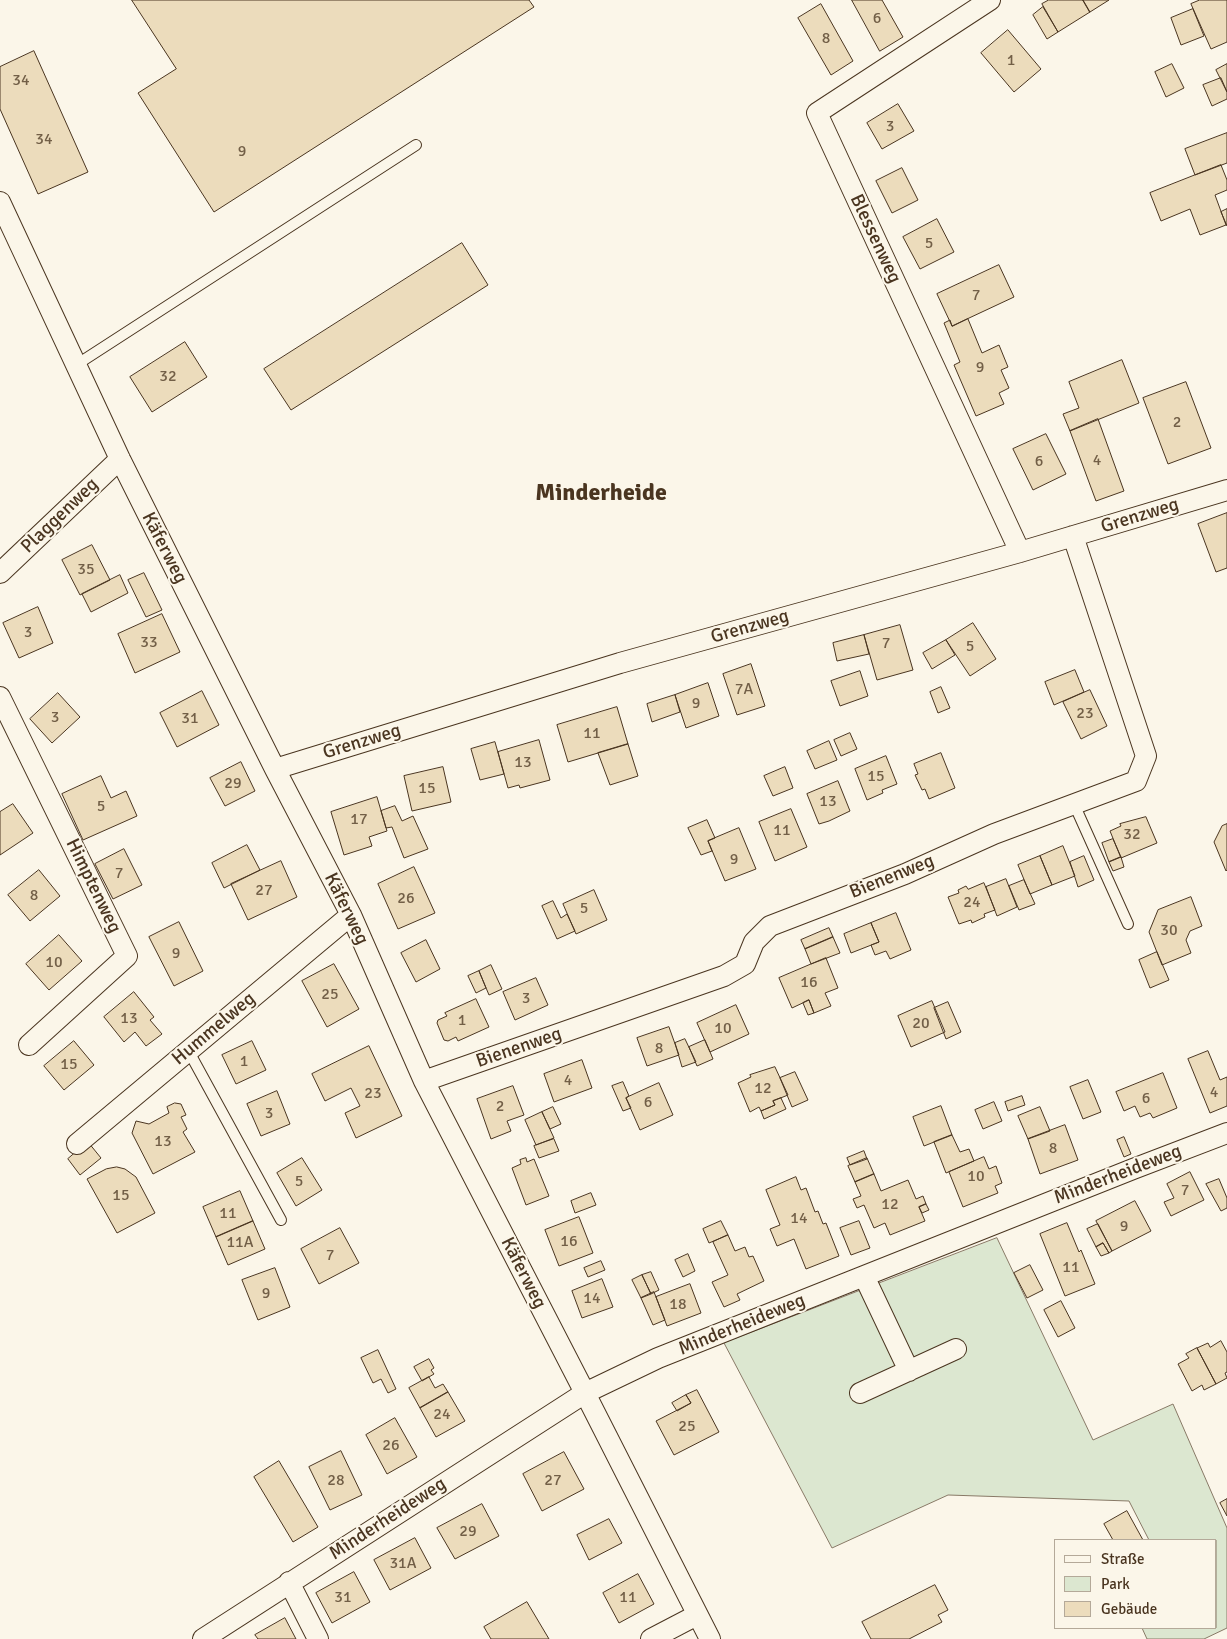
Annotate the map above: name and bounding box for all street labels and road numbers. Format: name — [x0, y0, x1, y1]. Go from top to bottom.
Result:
street label: Blessenweg — [844, 191, 906, 287]
street label: Plaggenweg — [17, 474, 103, 558]
street label: Grenzweg — [1098, 493, 1182, 539]
street label: Käferweg — [136, 508, 192, 588]
street label: Grenzweg — [708, 605, 792, 649]
street label: Grenzweg — [320, 719, 404, 765]
street label: Himptenweg — [60, 835, 126, 937]
street label: Bienenweg — [846, 850, 938, 904]
street label: Käferweg — [319, 869, 373, 949]
street label: Hummelweg — [168, 988, 260, 1070]
street label: Bienenweg — [473, 1023, 565, 1073]
street label: Minderheideweg — [1051, 1140, 1185, 1210]
street label: Käferweg — [495, 1233, 551, 1313]
street label: Minderheideweg — [675, 1289, 809, 1361]
street label: Minderheideweg — [325, 1473, 451, 1565]

